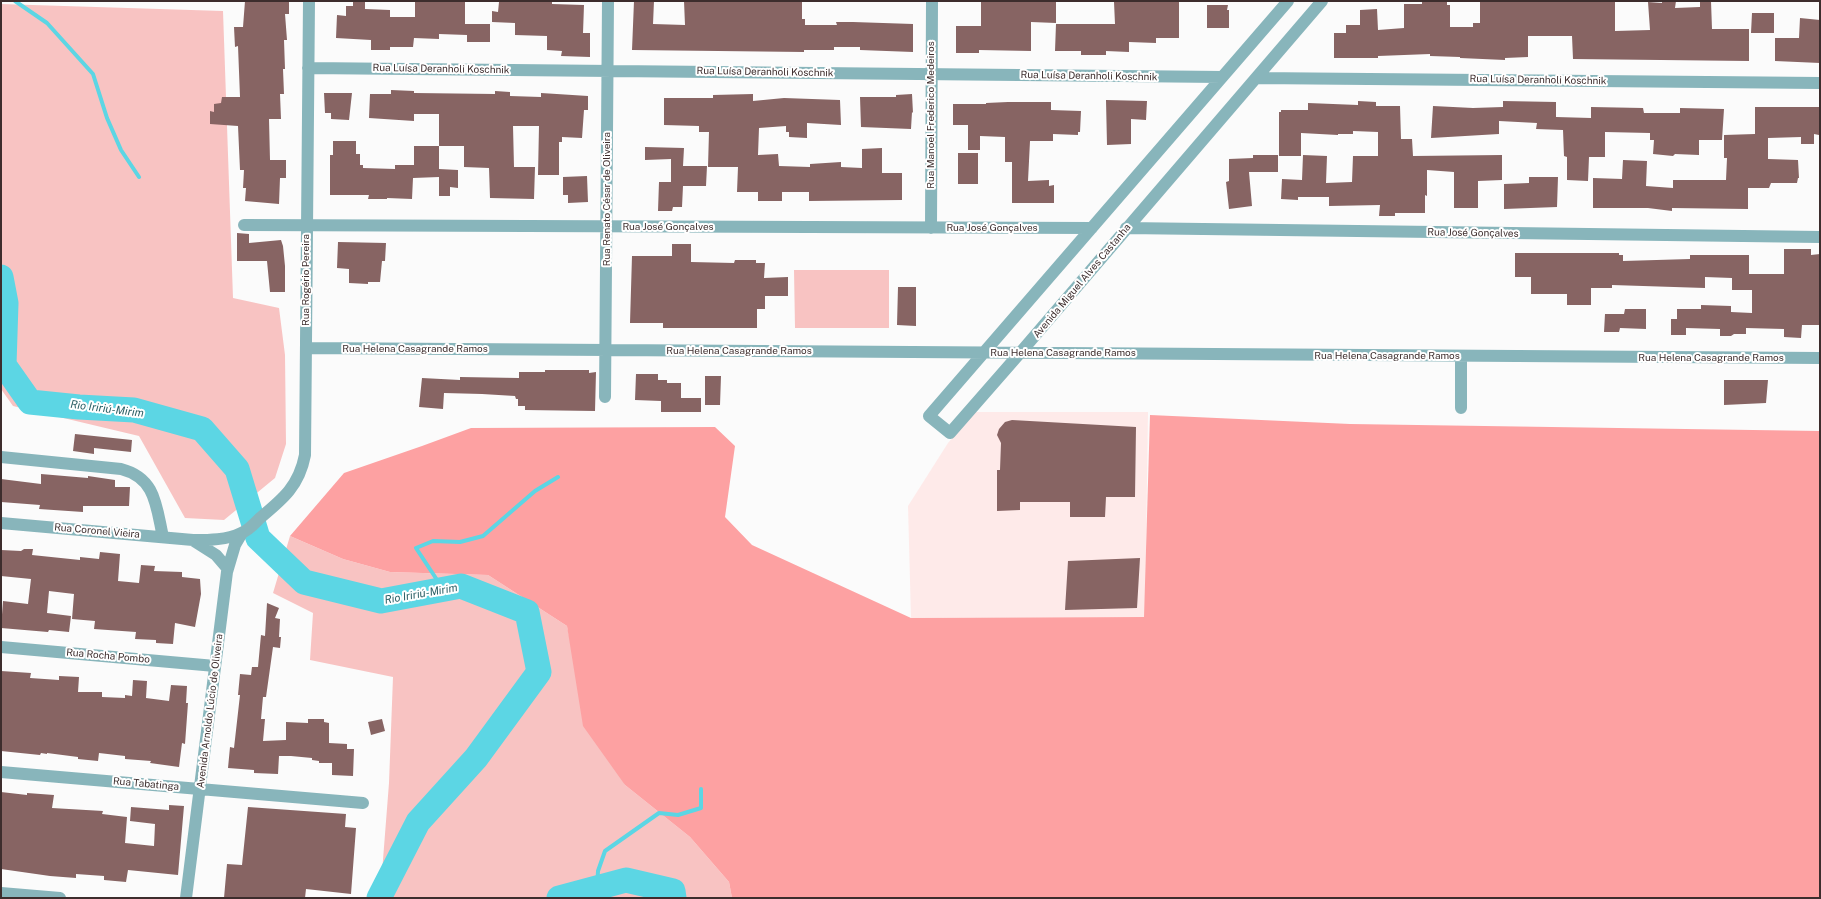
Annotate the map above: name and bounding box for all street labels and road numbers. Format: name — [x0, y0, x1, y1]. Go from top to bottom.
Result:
street label: Rua Manoel Frederico Medeiros — [925, 41, 937, 189]
street label: Rua Luísa Deranholi Koschnik — [373, 62, 509, 76]
street label: Rua Luísa Deranholi Koschnik — [697, 65, 833, 79]
street label: Rua Luísa Deranholi Koschnik — [1021, 69, 1157, 83]
street label: Rua Luísa Deranholi Koschnik — [1470, 73, 1606, 87]
street label: Rua Renato César de Oliveira — [601, 132, 613, 266]
street label: Rua José Gonçalves — [622, 221, 714, 233]
street label: Rua José Gonçalves — [946, 222, 1038, 234]
street label: Avenida Miguel Alves Castanha — [1031, 222, 1133, 340]
street label: Rua José Gonçalves — [1427, 226, 1519, 240]
street label: Rua Rogério Pereira — [300, 234, 312, 326]
street label: Rua Helena Casagrande Ramos — [342, 343, 488, 355]
street label: Rua Helena Casagrande Ramos — [666, 345, 812, 357]
street label: Rua Helena Casagrande Ramos — [990, 347, 1136, 359]
street label: Rua Helena Casagrande Ramos — [1314, 350, 1460, 362]
street label: Rua Helena Casagrande Ramos — [1638, 352, 1784, 364]
street label: Rua Coronel Vieira — [54, 521, 140, 541]
street label: Avenida Arnoldo Lúcio de Oliveira — [195, 633, 225, 789]
street label: Rua Rocha Pombo — [66, 646, 150, 666]
street label: Rua Tabatinga — [112, 775, 180, 793]

